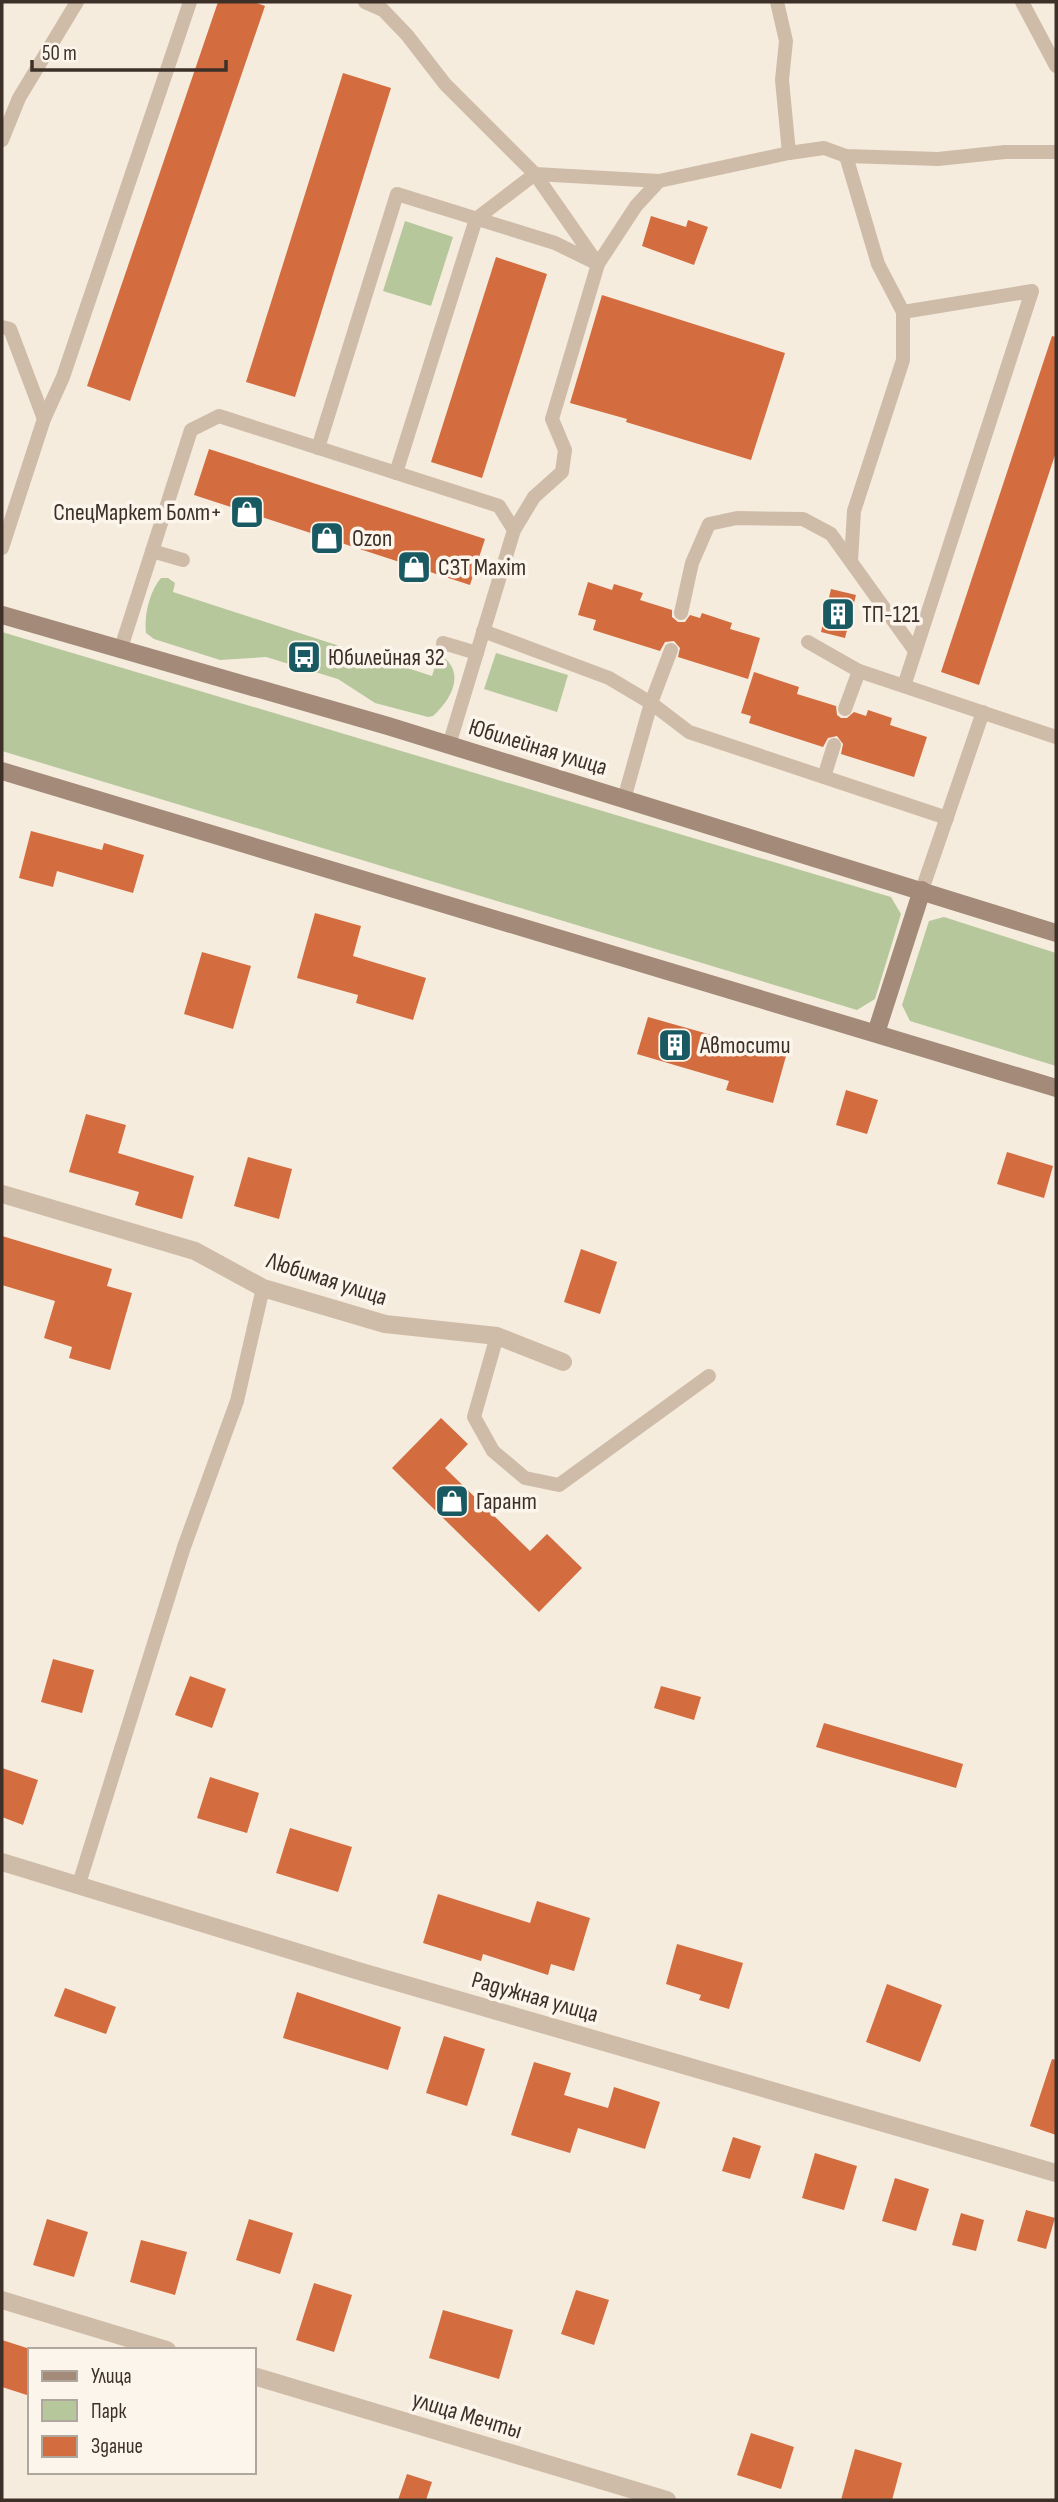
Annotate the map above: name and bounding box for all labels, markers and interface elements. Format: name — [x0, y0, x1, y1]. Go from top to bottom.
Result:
scale bar — [32, 28, 226, 72]
text: 50 m — [42, 41, 77, 66]
shop icon: СпецМаркет Болт+ — [228, 493, 266, 531]
place label: СпецМаркет Болт+ — [53, 498, 222, 527]
shop icon: Ozon — [308, 519, 346, 557]
place label: Ozon — [352, 524, 392, 553]
shop icon: СЗТ Maxim — [395, 548, 433, 586]
place label: СЗТ Maxim — [438, 553, 526, 582]
building icon: ТП-121 — [819, 595, 857, 633]
place label: ТП-121 — [862, 600, 920, 629]
bus stop icon: Юбилейная 32 — [285, 638, 323, 676]
place label: Юбилейная 32 — [328, 643, 445, 672]
street label: Юбилейная улица — [465, 712, 611, 782]
building icon: Автосити — [656, 1026, 694, 1064]
place label: Автосити — [699, 1031, 791, 1060]
street label: Любимая улица — [262, 1246, 391, 1312]
shop icon: Гарант — [433, 1482, 471, 1520]
place label: Гарант — [476, 1487, 537, 1516]
street label: Радужная улица — [468, 1965, 602, 2029]
legend — [28, 2348, 256, 2474]
text: Улица — [91, 2364, 132, 2389]
street label: улица Мечты — [409, 2385, 525, 2445]
text: Парк — [91, 2399, 126, 2424]
text: Здание — [91, 2434, 143, 2459]

